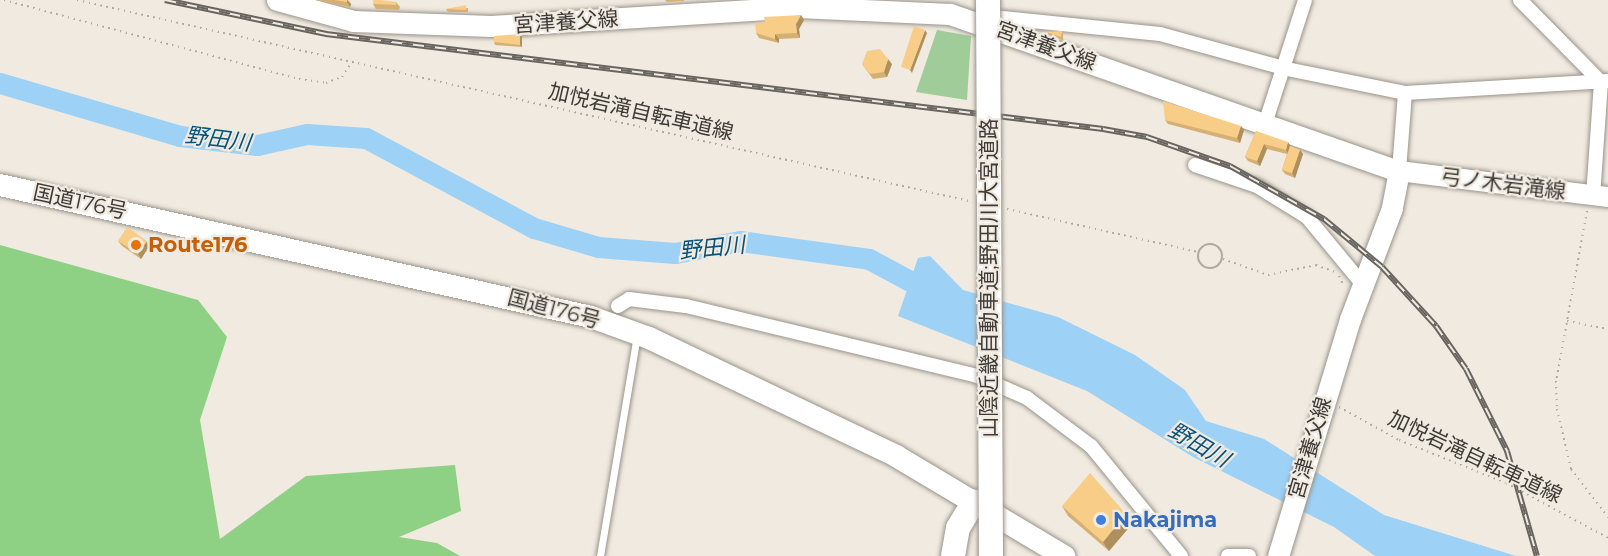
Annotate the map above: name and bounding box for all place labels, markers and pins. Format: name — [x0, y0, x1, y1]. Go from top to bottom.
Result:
place label: Route176 — [148, 232, 247, 258]
marker: Route176 — [129, 238, 143, 252]
place label: Nakajima — [1113, 507, 1217, 533]
marker: Nakajima — [1094, 513, 1108, 527]

